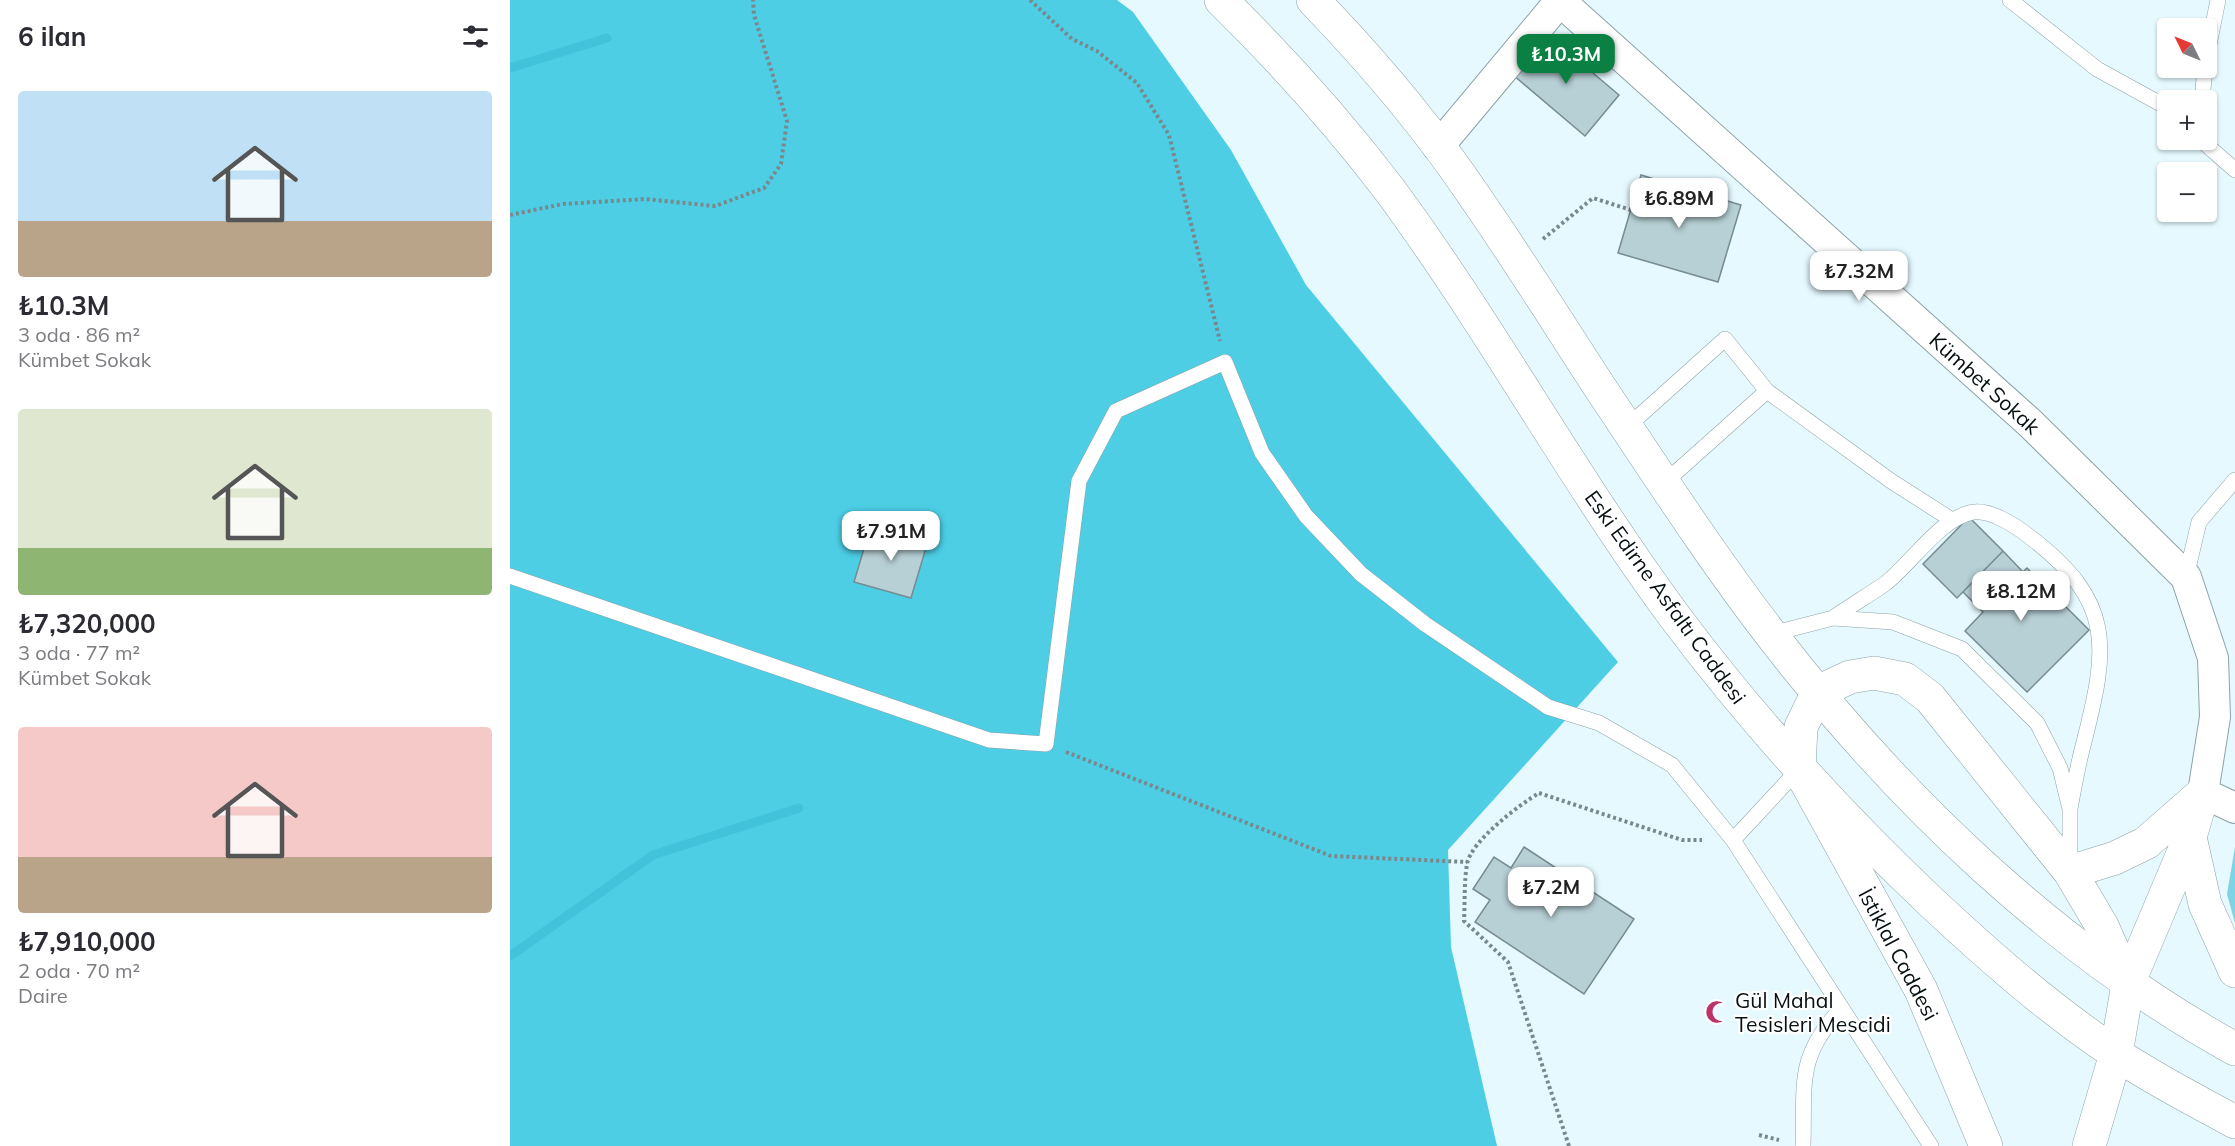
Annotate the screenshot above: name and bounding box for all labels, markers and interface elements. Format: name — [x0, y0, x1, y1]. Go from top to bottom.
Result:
north arrow — [2157, 18, 2217, 78]
map controls — [2157, 18, 2217, 222]
text: 6 ilan — [18, 20, 86, 53]
icon: filters — [459, 20, 492, 53]
pin: ₺10.3M — [1517, 34, 1615, 85]
text: ₺10.3M — [1531, 41, 1601, 66]
button: + — [2157, 90, 2217, 150]
icon: home — [201, 130, 309, 238]
button: − — [2157, 162, 2217, 222]
pin: ₺6.89M — [1630, 178, 1728, 229]
text: ₺6.89M — [1644, 185, 1714, 210]
pin: ₺7.32M — [1810, 251, 1908, 302]
text: ₺7.32M — [1824, 258, 1894, 283]
text: ₺10.3M — [18, 289, 109, 322]
text: 3 oda · 86 m² — [18, 322, 140, 347]
street label: Kümbet Sokak — [1924, 327, 2046, 440]
text: Kümbet Sokak — [18, 347, 151, 372]
icon: home — [201, 448, 309, 556]
street label: Eski Edirne Asfaltı Caddesi — [1580, 485, 1752, 709]
pin: ₺7.91M — [842, 511, 940, 562]
text: ₺7.91M — [856, 518, 926, 543]
pin: ₺8.12M — [1972, 571, 2070, 622]
text: ₺8.12M — [1986, 578, 2056, 603]
text: ₺7,320,000 — [18, 607, 156, 640]
text: 3 oda · 77 m² — [18, 640, 140, 665]
text: Kümbet Sokak — [18, 665, 151, 690]
icon: home — [201, 766, 309, 874]
pin: ₺7.2M — [1509, 867, 1593, 918]
text: ₺7.2M — [1522, 874, 1580, 899]
street label: İstiklal Caddesi — [1853, 884, 1945, 1024]
text: ₺7,910,000 — [18, 925, 156, 958]
text: 2 oda · 70 m² — [18, 958, 140, 983]
text: Daire — [18, 983, 68, 1008]
place label: Gül Mahal Tesisleri Mescidi — [1735, 987, 1891, 1037]
mosque icon: Gül Mahal Tesisleri Mescidi — [1704, 999, 1730, 1025]

